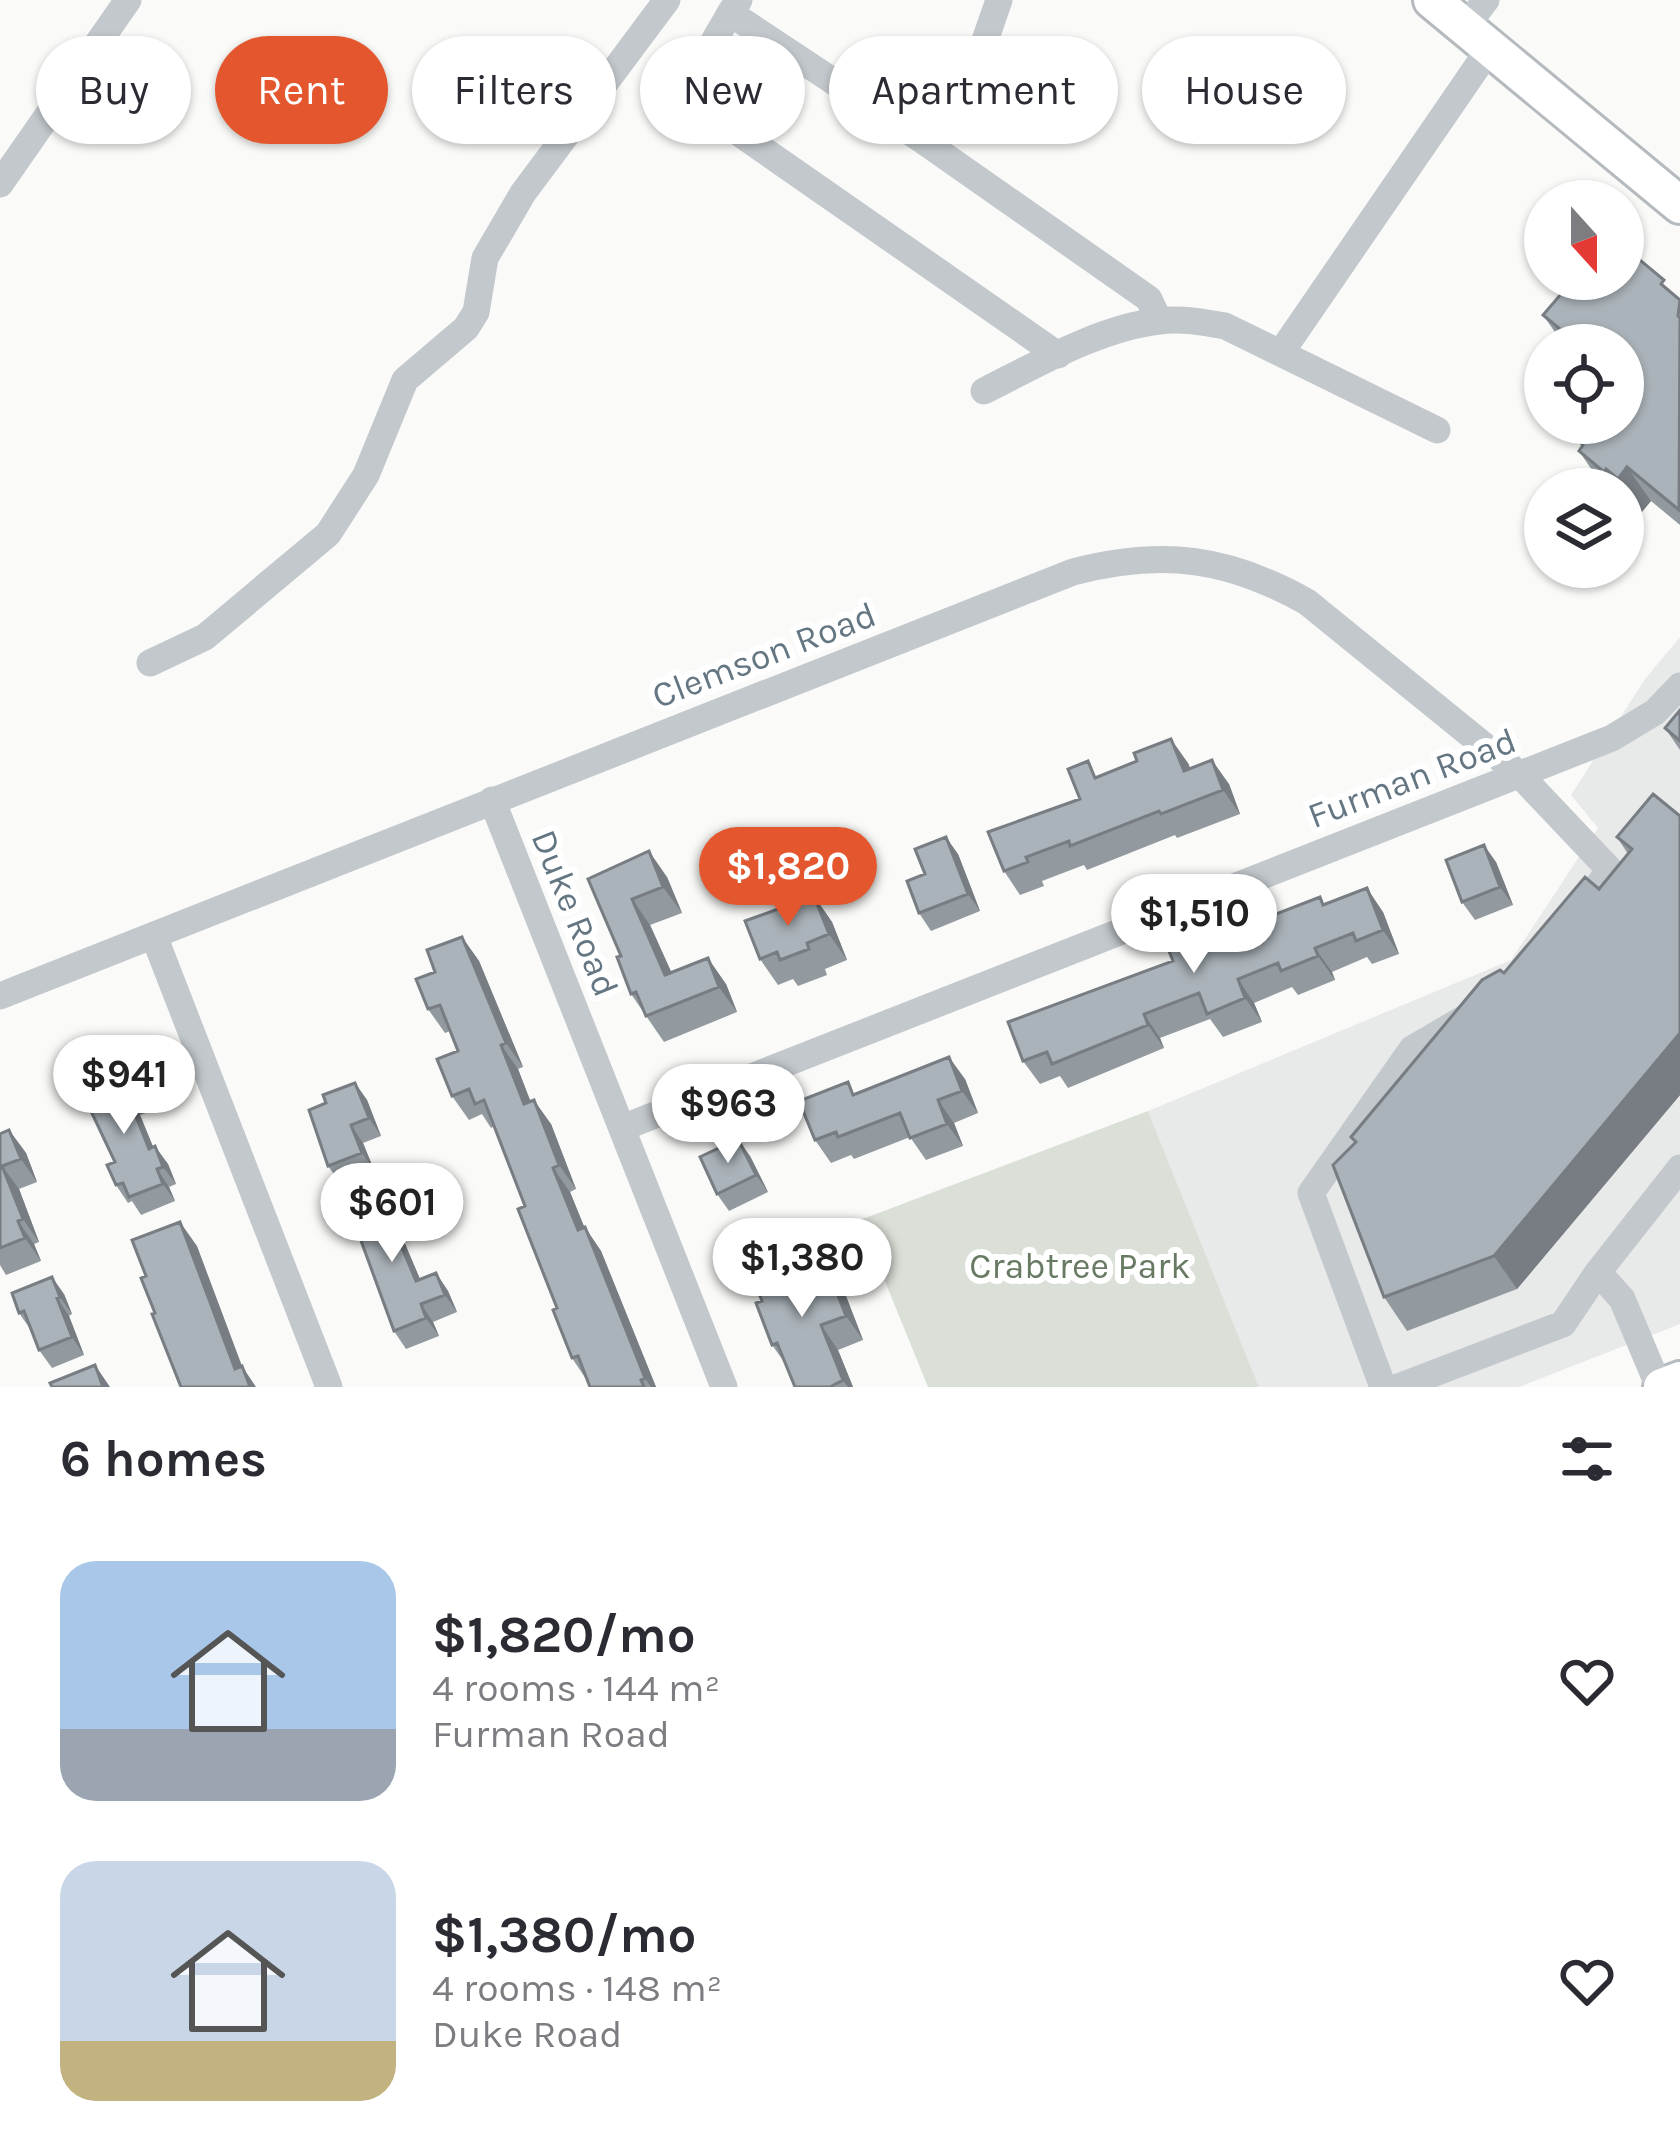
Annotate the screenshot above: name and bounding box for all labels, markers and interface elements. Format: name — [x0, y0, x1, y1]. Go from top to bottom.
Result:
chip: Buy — [36, 36, 191, 144]
chip: Rent — [215, 36, 388, 144]
chip: Filters — [412, 36, 616, 144]
chip: New — [640, 36, 805, 144]
chip: Apartment — [829, 36, 1118, 144]
chip: House — [1142, 36, 1346, 144]
north arrow — [1524, 180, 1644, 300]
map controls — [1524, 180, 1644, 588]
button: locate — [1524, 324, 1644, 444]
button: layers — [1524, 468, 1644, 588]
street label: Clemson Road — [646, 593, 882, 717]
street label: Furman Road — [1302, 719, 1522, 837]
street label: Duke Road — [523, 824, 627, 1002]
pin: $1,820 — [690, 827, 886, 929]
text: $1,820 — [726, 843, 850, 889]
pin: $1,510 — [1096, 874, 1292, 976]
text: $1,510 — [1138, 890, 1250, 936]
pin: $941 — [53, 1035, 195, 1137]
text: $941 — [80, 1051, 168, 1097]
pin: $963 — [657, 1064, 799, 1166]
text: $963 — [679, 1080, 777, 1126]
pin: $601 — [321, 1163, 463, 1265]
text: $601 — [347, 1179, 437, 1225]
pin: $1,380 — [704, 1218, 900, 1320]
text: $1,380 — [740, 1234, 864, 1280]
park label: Crabtree Park — [969, 1245, 1191, 1287]
icon: filters — [1554, 1426, 1620, 1492]
text: 6 homes — [60, 1429, 267, 1489]
text: $1,820/mo — [432, 1605, 696, 1665]
icon: home — [156, 1609, 300, 1753]
icon: heart — [1554, 1648, 1620, 1714]
text: 4 rooms · 144 m² — [432, 1665, 720, 1711]
text: Furman Road — [432, 1711, 670, 1757]
text: $1,380/mo — [432, 1905, 697, 1965]
icon: home — [156, 1909, 300, 2053]
icon: heart — [1554, 1948, 1620, 2014]
text: 4 rooms · 148 m² — [432, 1965, 722, 2011]
text: Duke Road — [432, 2011, 622, 2057]

